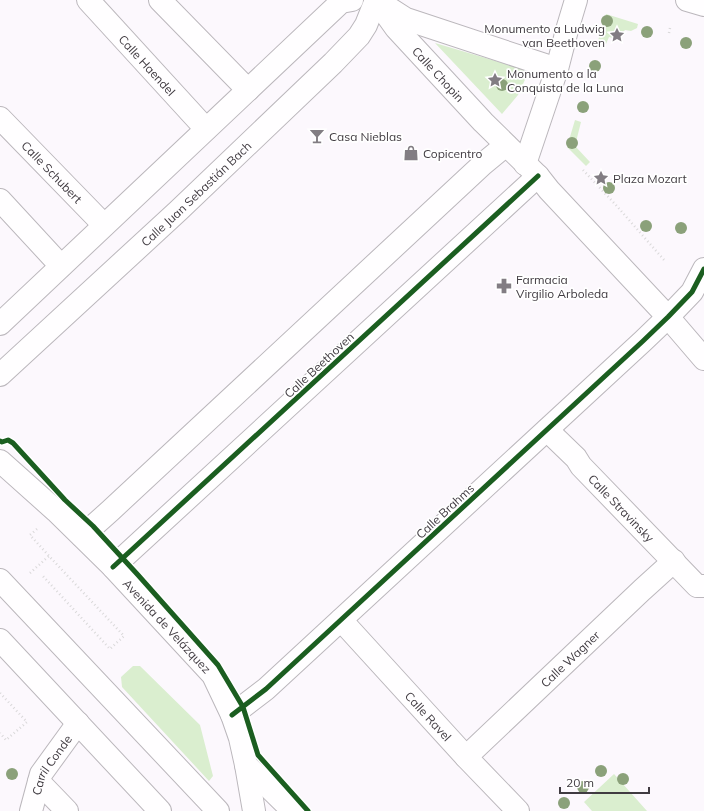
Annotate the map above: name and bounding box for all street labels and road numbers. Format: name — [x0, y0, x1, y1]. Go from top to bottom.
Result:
street label: Calle Haendel — [116, 31, 179, 98]
street label: Calle Chopin — [409, 43, 468, 105]
street label: Calle Schubert — [19, 138, 86, 206]
street label: Calle Juan Sebastián Bach — [138, 138, 254, 249]
street label: Calle Beethoven — [281, 329, 357, 401]
street label: Calle Stravinsky — [585, 471, 658, 545]
street label: Calle Brahms — [413, 480, 477, 542]
street label: Avenida de Velázquez — [120, 576, 215, 676]
street label: Calle Wagner — [537, 627, 603, 690]
street label: Calle Ravel — [402, 688, 455, 744]
street label: Carril Conde — [28, 732, 75, 797]

